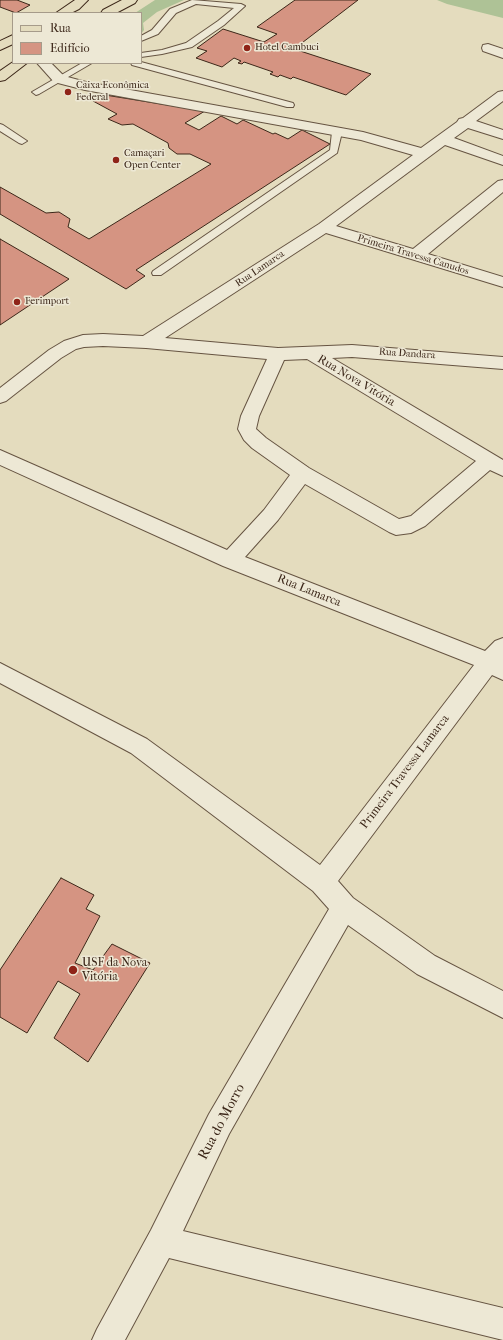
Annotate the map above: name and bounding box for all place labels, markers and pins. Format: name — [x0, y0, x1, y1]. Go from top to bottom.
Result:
place label: Hotel Cambuci — [255, 42, 319, 54]
marker: Hotel Cambuci — [242, 43, 252, 53]
place label: Caixa Econômica Federal — [76, 80, 149, 104]
marker: Caixa Econômica Federal — [63, 87, 73, 97]
place label: Camaçari Open Center — [124, 148, 181, 172]
marker: Camaçari Open Center — [111, 155, 121, 165]
place label: Ferimport — [25, 296, 69, 308]
marker: Ferimport — [12, 297, 22, 307]
place label: USF da Nova Vitória — [82, 956, 147, 984]
marker: USF da Nova Vitória — [67, 964, 79, 976]

